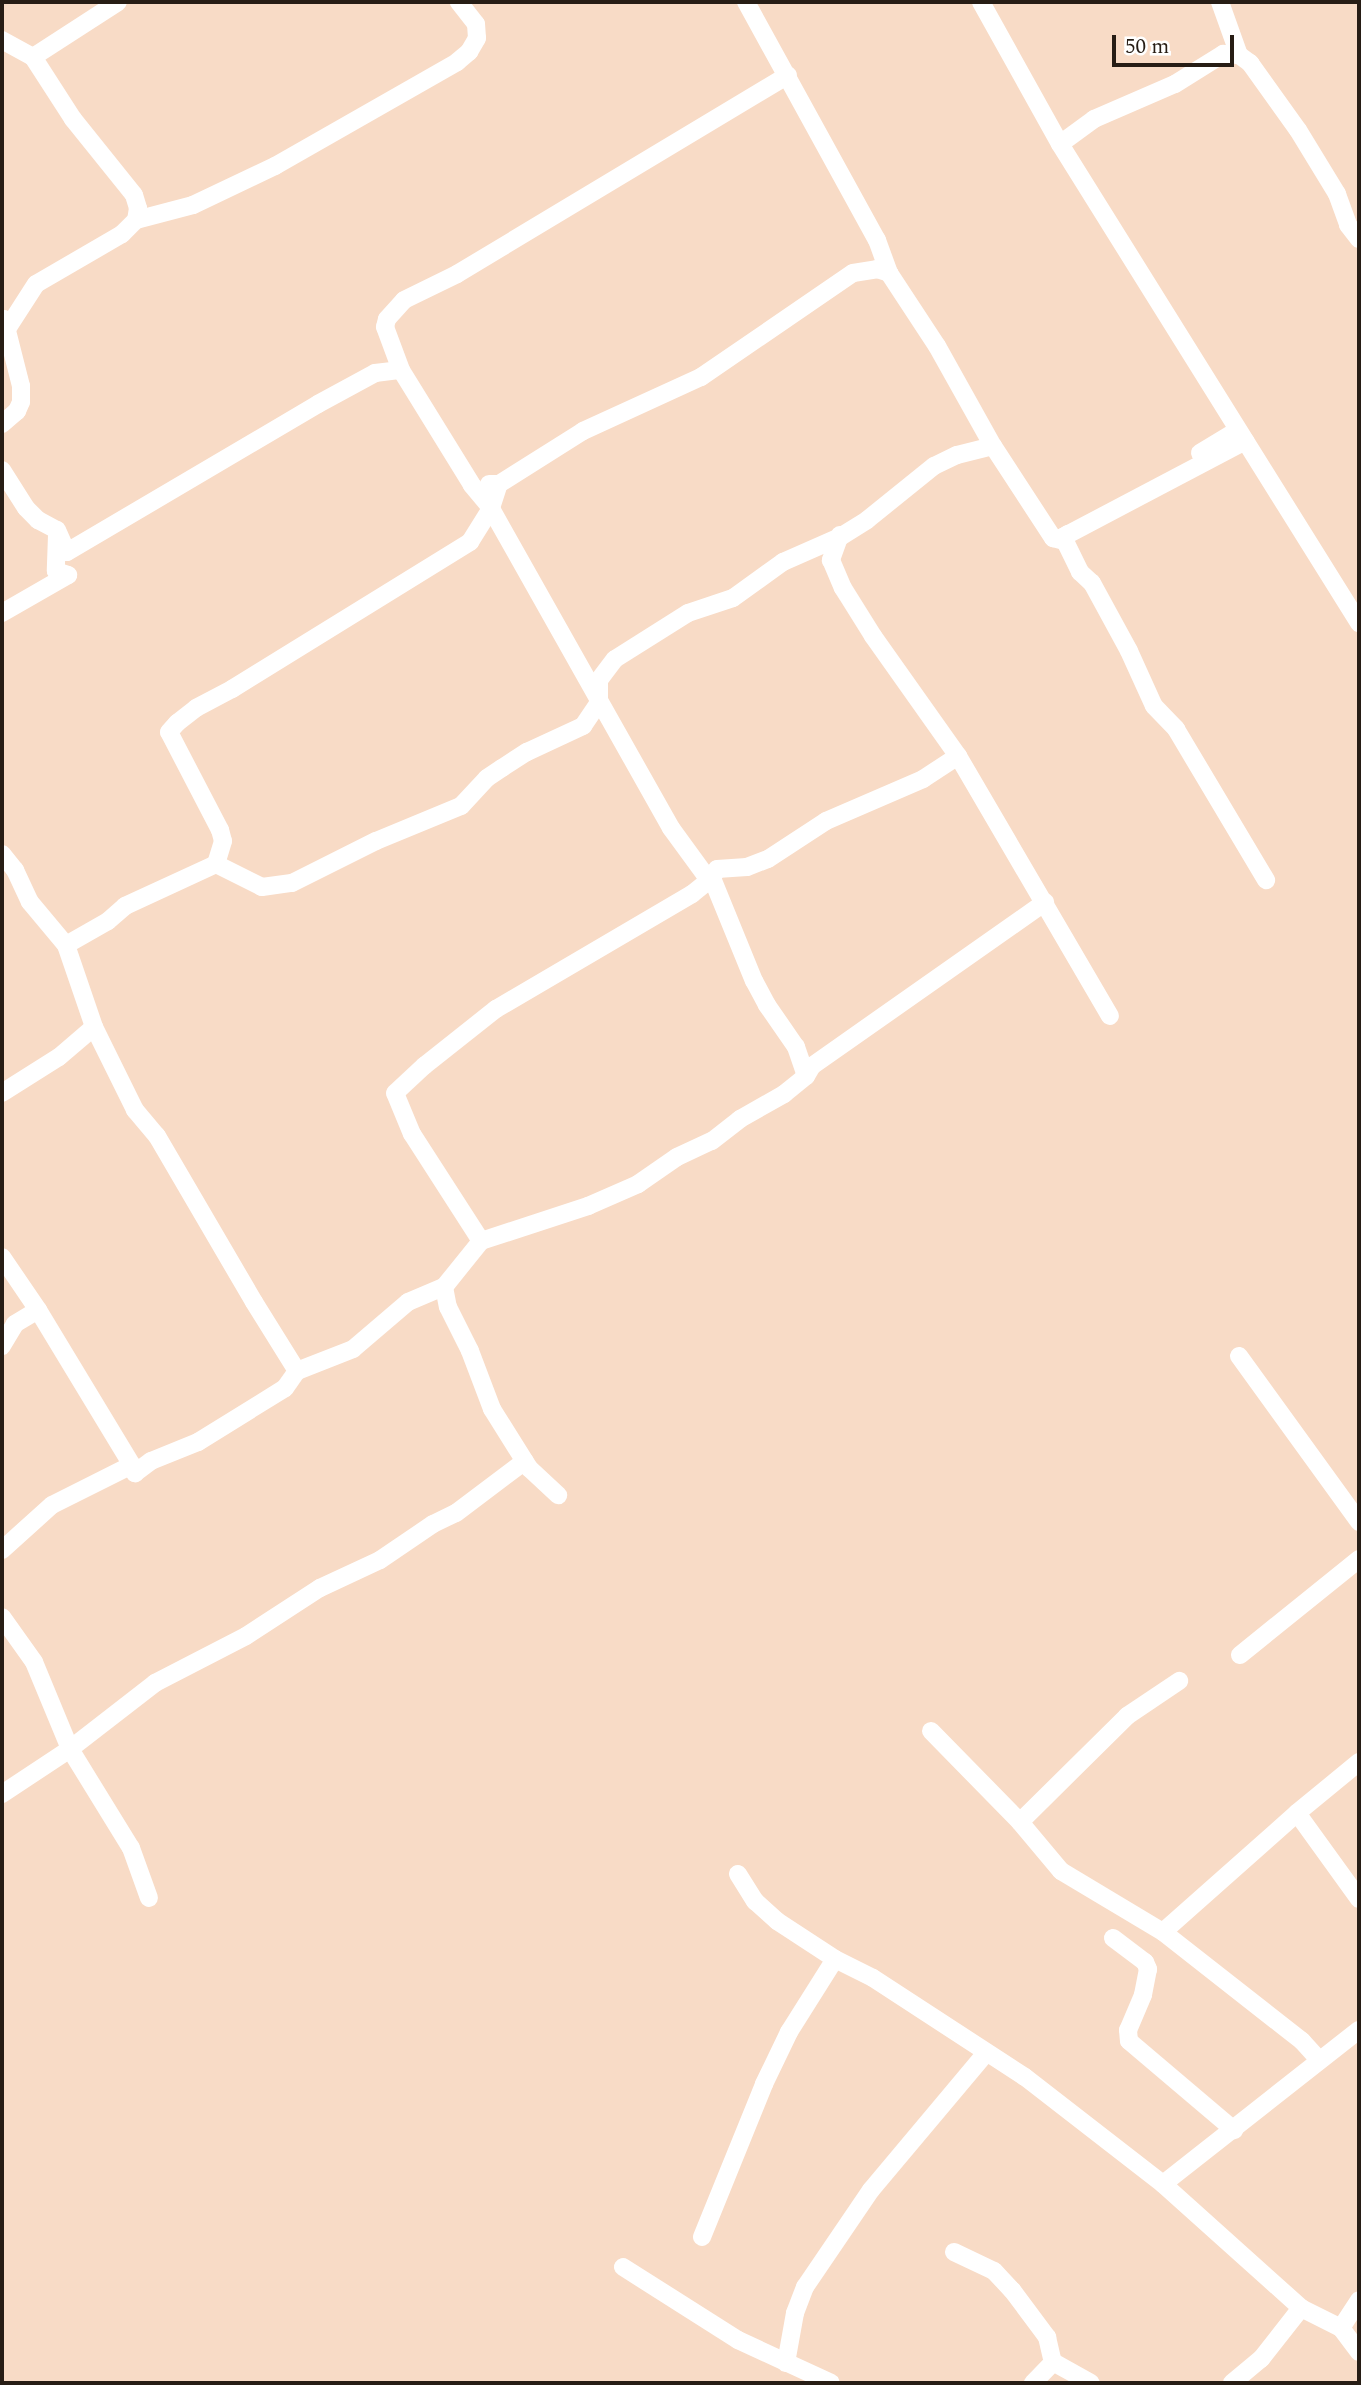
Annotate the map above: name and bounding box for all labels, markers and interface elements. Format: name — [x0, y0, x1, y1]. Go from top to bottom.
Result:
scale bar — [1116, 21, 1238, 65]
text: 50 m — [1125, 31, 1169, 63]

